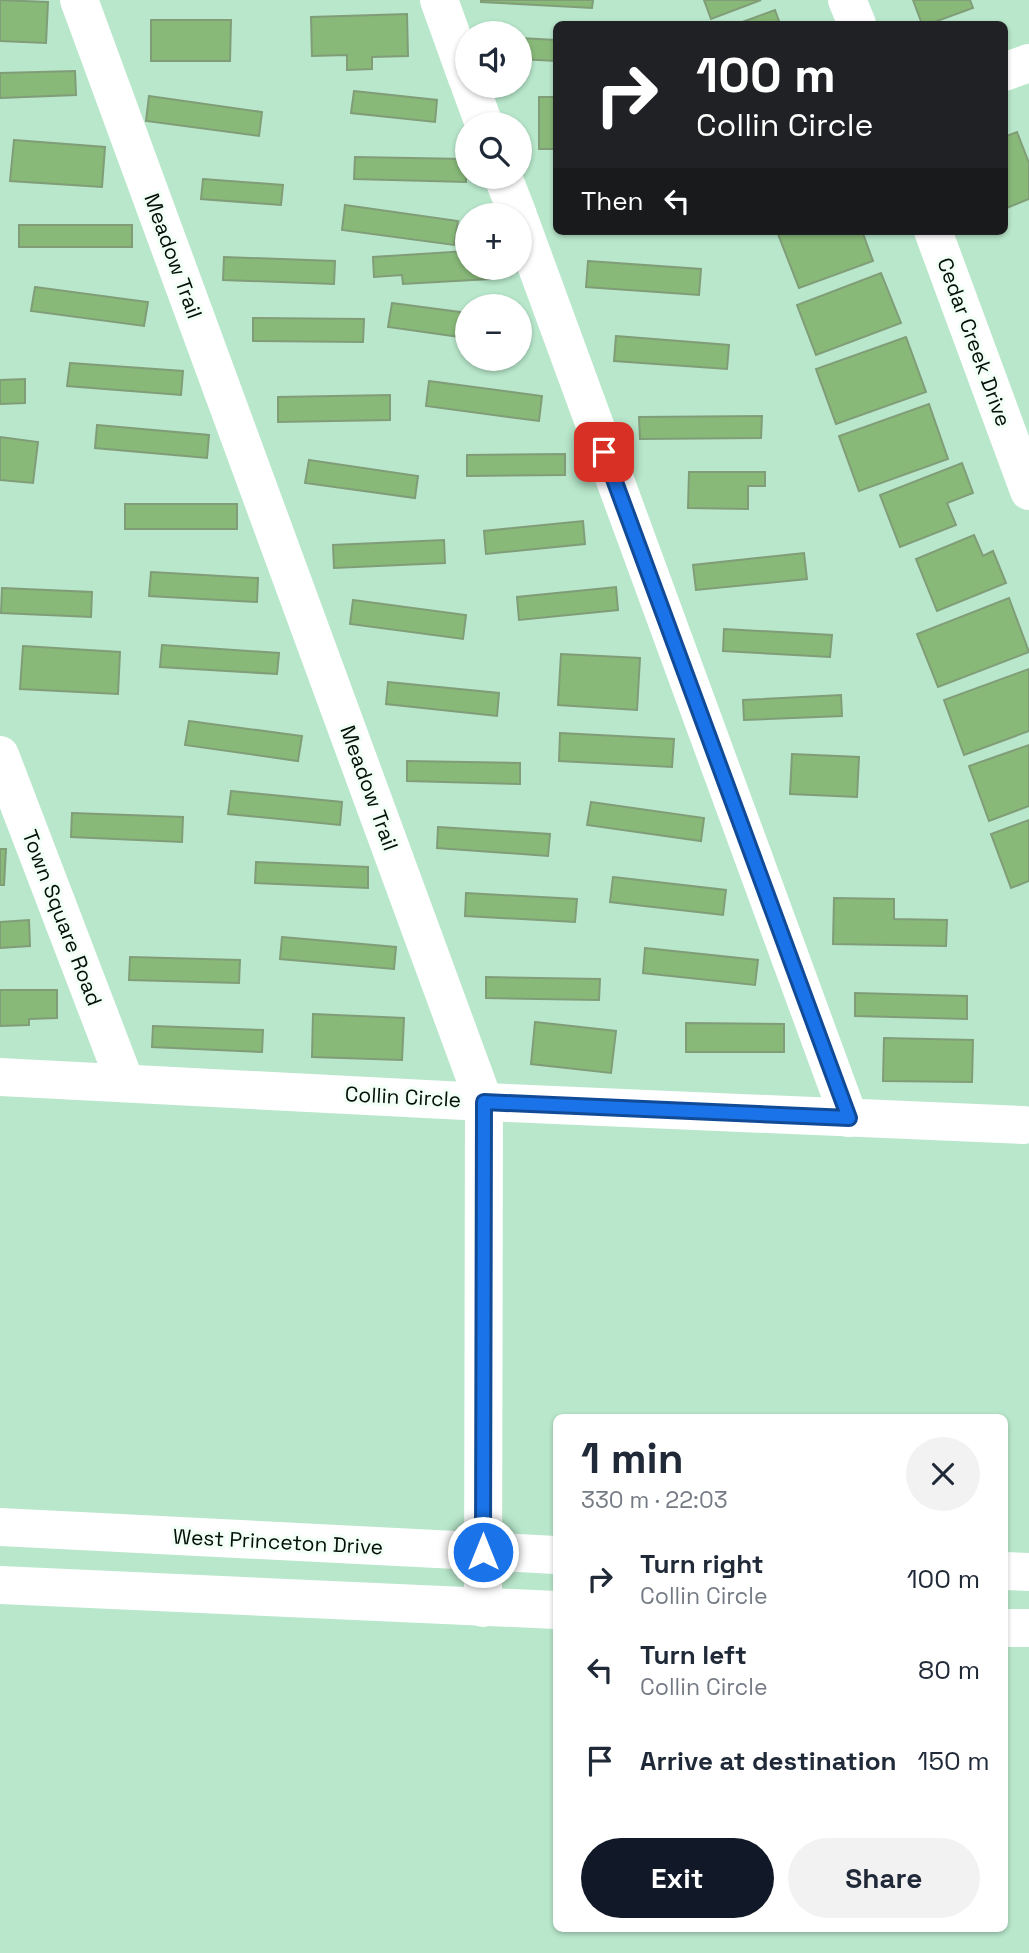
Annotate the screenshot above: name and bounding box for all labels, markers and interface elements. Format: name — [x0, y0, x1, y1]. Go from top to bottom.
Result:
map controls — [455, 21, 532, 371]
button: sound — [455, 21, 532, 98]
text: 100 m — [696, 44, 836, 106]
icon: right — [581, 49, 672, 140]
text: Collin Circle — [696, 105, 873, 145]
button: search — [455, 112, 532, 189]
icon: left — [658, 182, 696, 220]
text: Then — [581, 184, 644, 218]
street label: Meadow Trail — [138, 190, 209, 322]
button: + — [455, 203, 532, 280]
street label: Cedar Creek Drive — [931, 254, 1018, 430]
button: − — [455, 294, 532, 371]
pin — [574, 422, 634, 482]
icon: arrive — [585, 433, 623, 471]
street label: Meadow Trail — [334, 722, 405, 854]
street label: Town Square Road — [16, 826, 108, 1010]
street label: Collin Circle — [344, 1080, 462, 1113]
text: 1 min — [581, 1432, 684, 1485]
button: close — [906, 1437, 980, 1511]
text: 330 m · 22:03 — [581, 1485, 728, 1515]
position arrow — [446, 1515, 520, 1589]
street label: West Princeton Drive — [172, 1523, 384, 1560]
text: Turn right — [640, 1547, 764, 1581]
icon: right — [581, 1560, 619, 1598]
text: 100 m — [907, 1562, 980, 1596]
text: Collin Circle — [640, 1581, 768, 1611]
text: Turn left — [640, 1638, 747, 1672]
icon: left — [581, 1651, 619, 1689]
text: 80 m — [918, 1653, 980, 1687]
text: Collin Circle — [640, 1672, 768, 1702]
icon: arrive — [581, 1742, 619, 1780]
text: Arrive at destination — [640, 1744, 897, 1778]
text: 150 m — [918, 1744, 990, 1778]
button: Exit — [581, 1838, 774, 1918]
button: Share — [788, 1838, 980, 1918]

